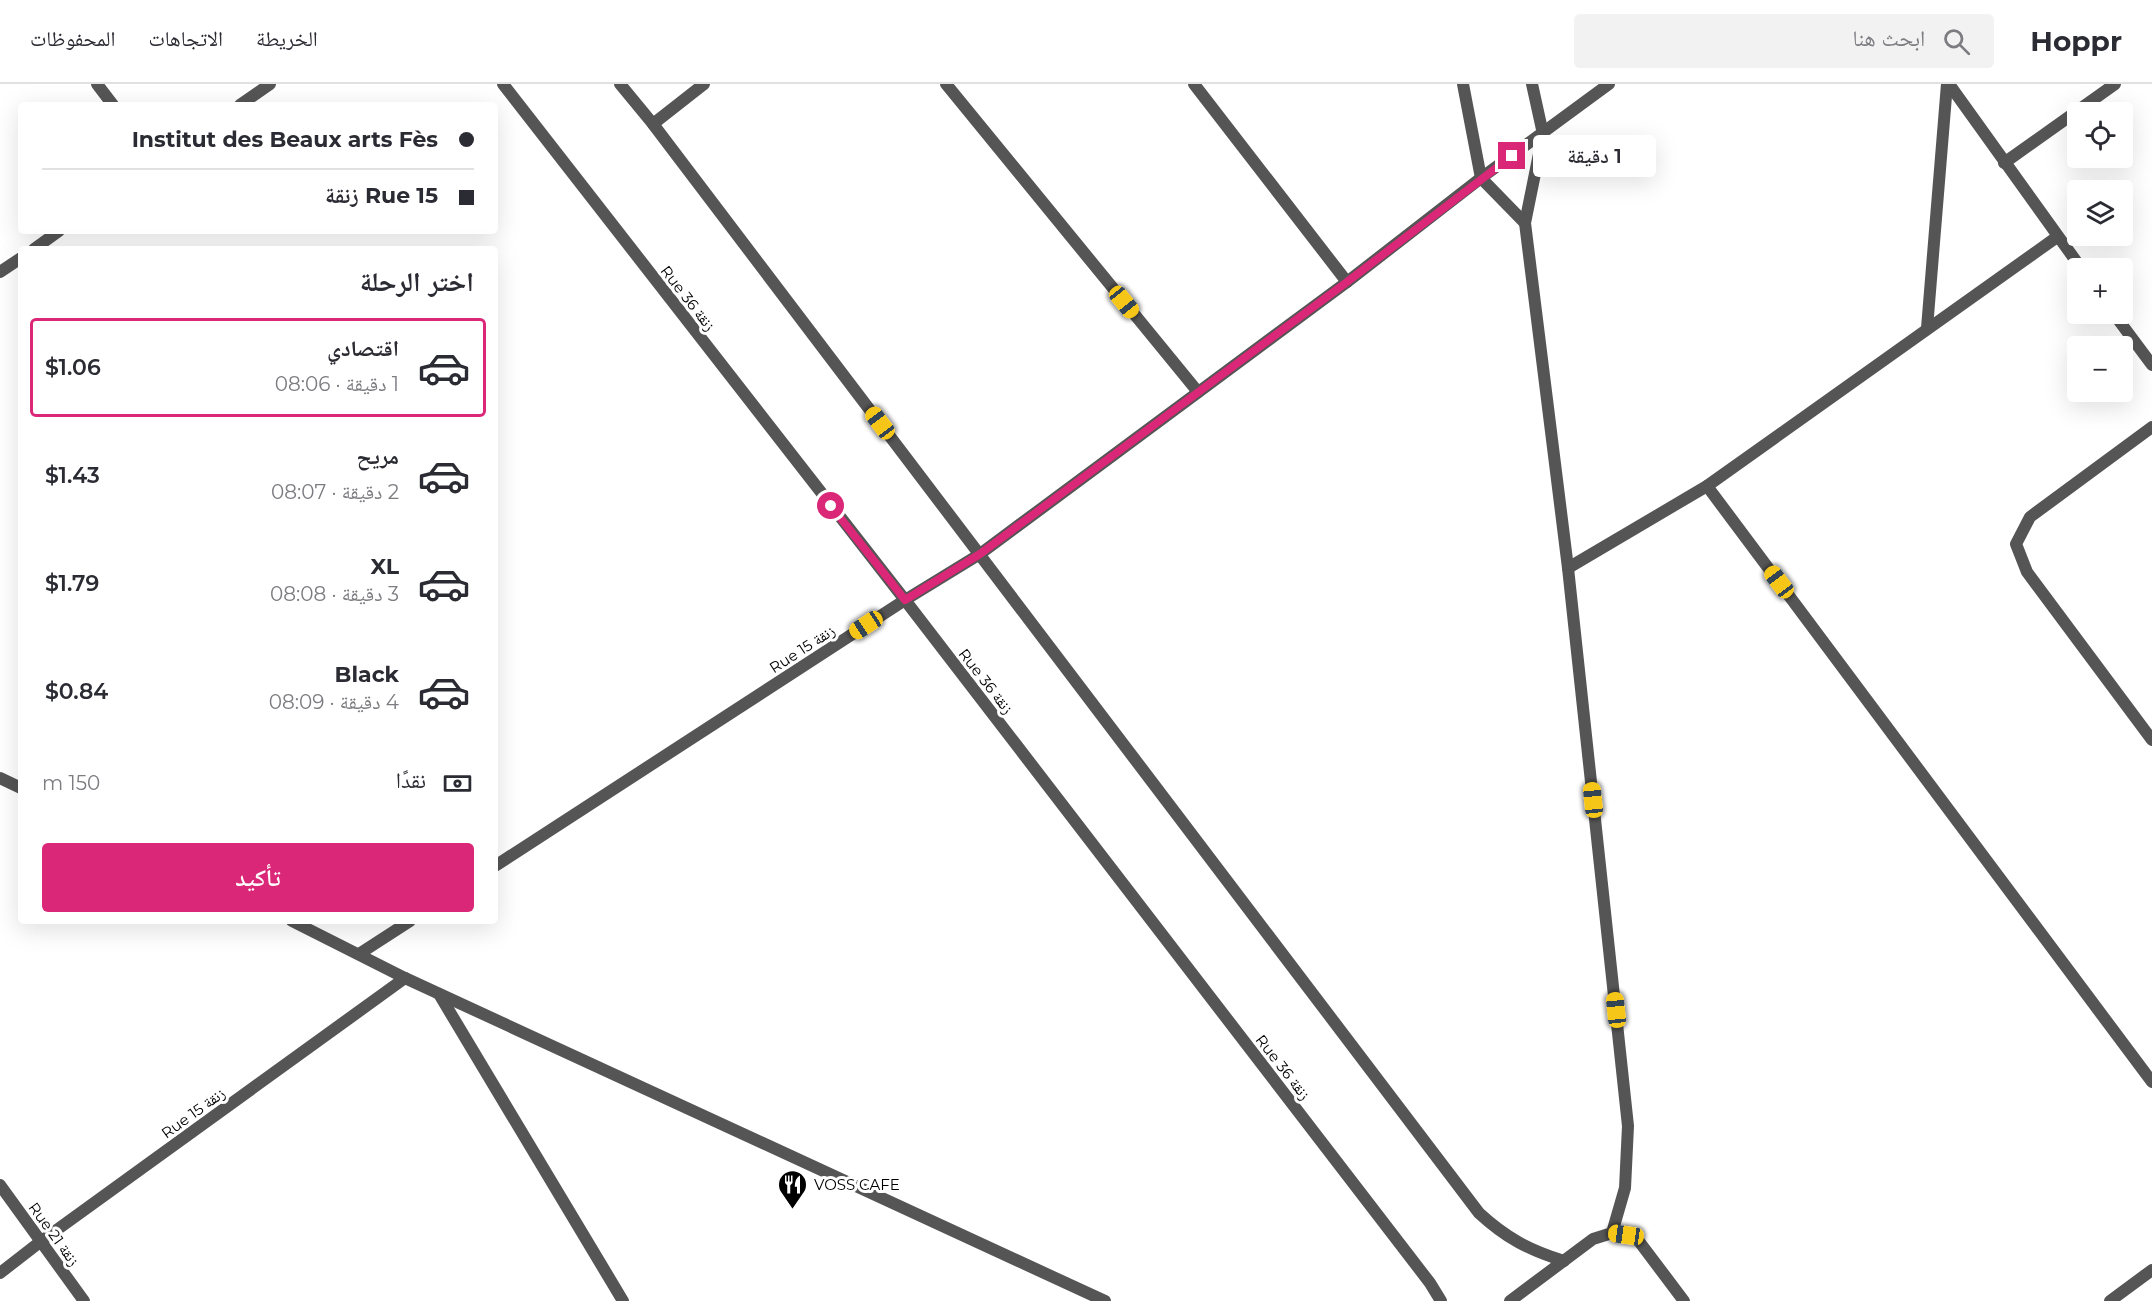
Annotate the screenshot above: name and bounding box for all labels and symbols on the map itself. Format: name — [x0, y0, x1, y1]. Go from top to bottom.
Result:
callout: 1 دقيقة — [1533, 135, 1656, 177]
route end — [1498, 142, 1525, 169]
street label: Rue 36 زنقة — [657, 261, 720, 335]
car — [1106, 282, 1142, 322]
car — [862, 403, 898, 443]
route start — [817, 492, 844, 519]
car — [1761, 562, 1797, 602]
car — [846, 608, 886, 642]
street label: Rue 15 زنقة — [766, 621, 838, 677]
street label: Rue 36 زنقة — [955, 644, 1018, 718]
car — [1582, 781, 1604, 819]
car — [1605, 991, 1627, 1029]
street label: Rue 36 زنقة — [1252, 1030, 1315, 1104]
street label: Rue 15 زنقة — [157, 1083, 229, 1143]
restaurant icon: VOSS CAFE — [777, 1168, 809, 1210]
place label: VOSS CAFE — [814, 1175, 900, 1194]
street label: Rue 21 زنقة — [24, 1198, 84, 1270]
car — [1607, 1224, 1645, 1246]

